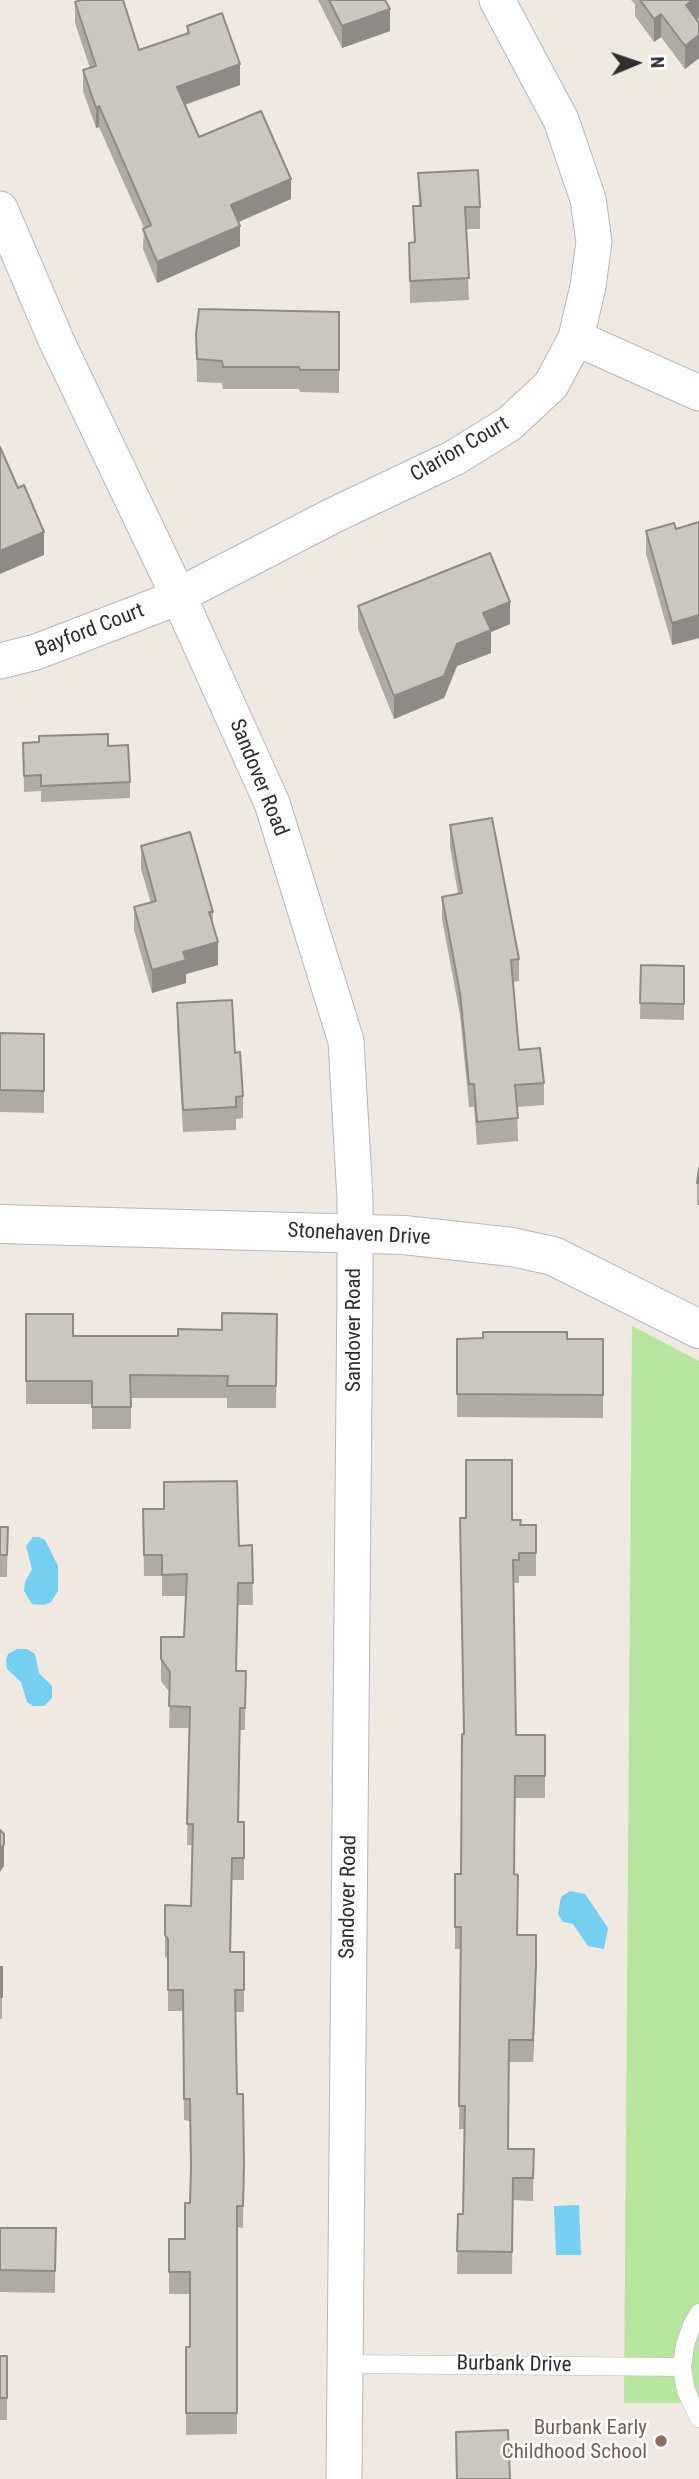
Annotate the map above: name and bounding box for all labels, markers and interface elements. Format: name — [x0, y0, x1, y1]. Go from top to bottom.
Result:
north arrow — [601, 28, 671, 98]
text: N — [646, 56, 669, 68]
street label: Clarion Court — [406, 412, 514, 488]
street label: Bayford Court — [32, 599, 148, 663]
street label: Sandover Road — [223, 716, 293, 840]
street label: Stonehaven Drive — [287, 1219, 431, 1251]
street label: Sandover Road — [342, 1268, 368, 1392]
street label: Sandover Road — [335, 1835, 363, 1959]
street label: Burbank Drive — [456, 2351, 572, 2379]
place label: Burbank Early Childhood School — [502, 2416, 647, 2466]
marker: Burbank Early Childhood School — [653, 2433, 669, 2449]

